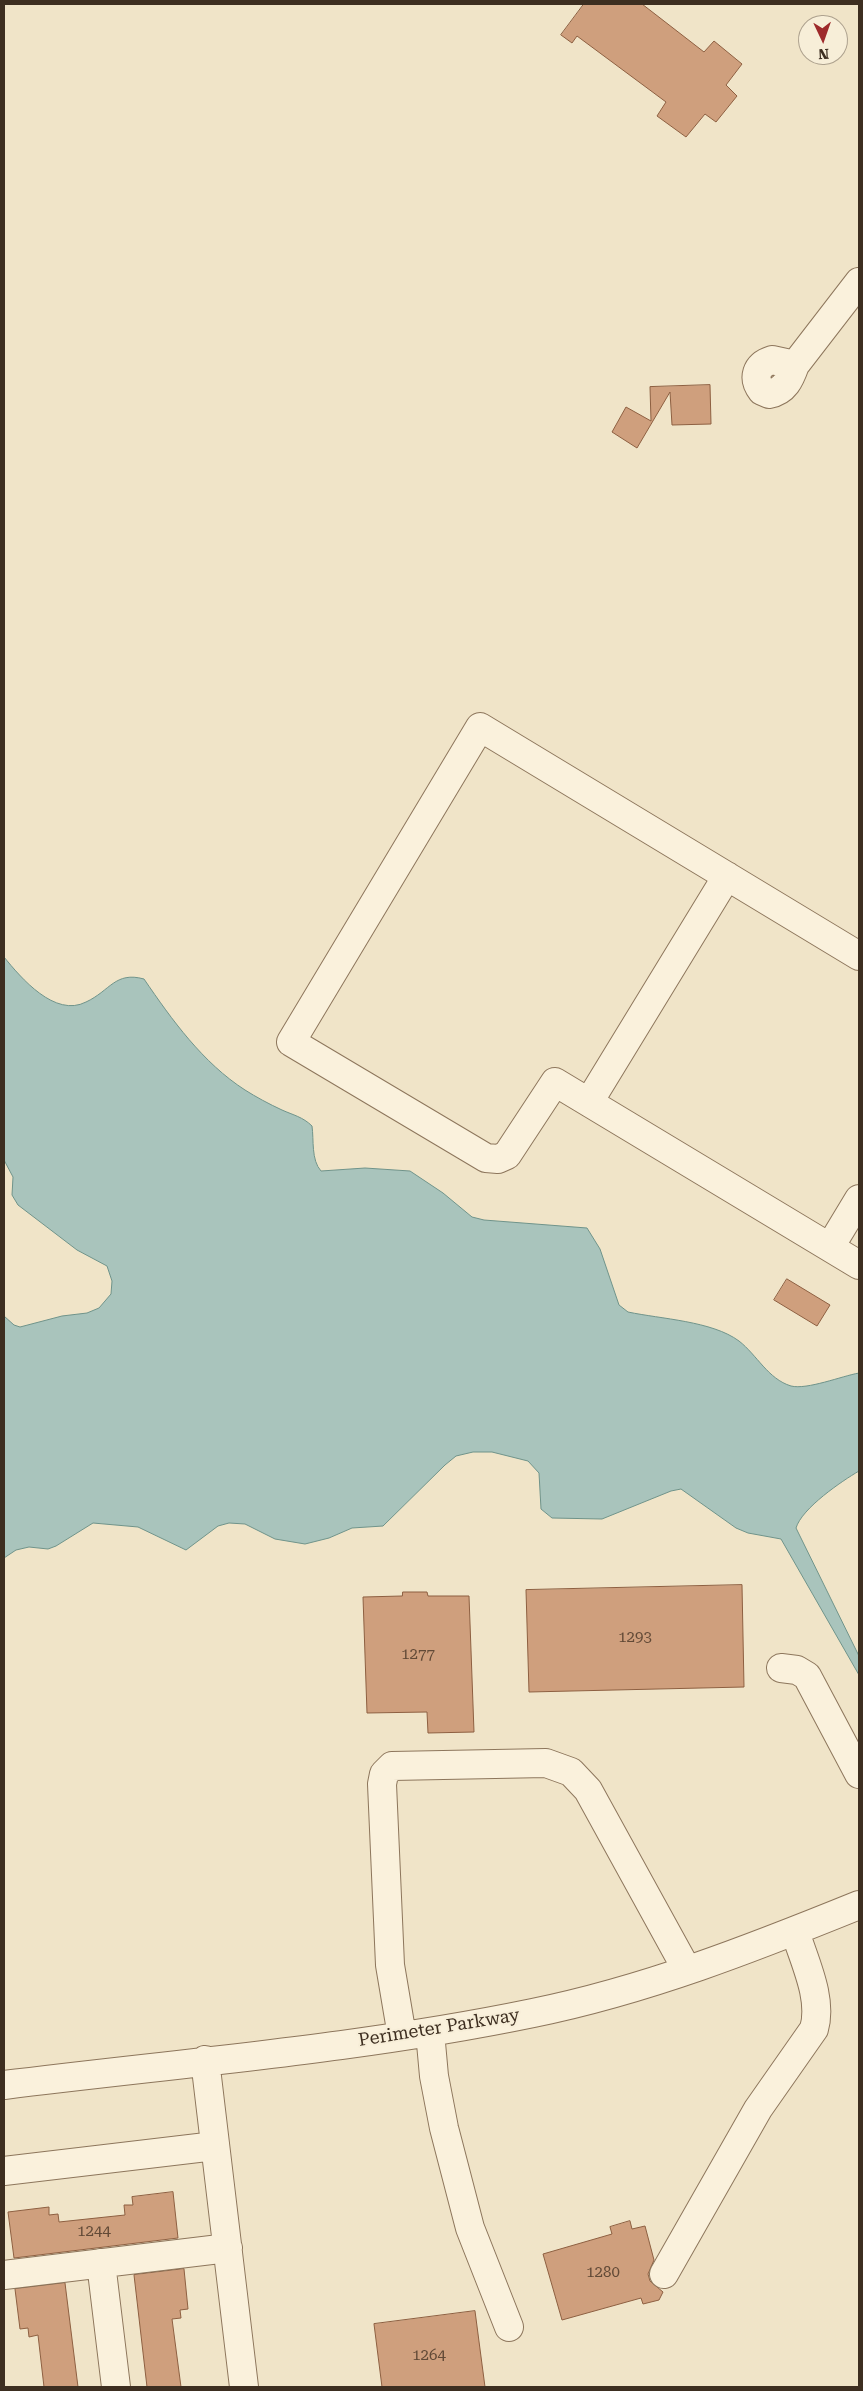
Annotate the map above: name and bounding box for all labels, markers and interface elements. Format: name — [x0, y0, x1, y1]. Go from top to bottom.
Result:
north arrow — [798, 15, 848, 65]
text: N — [818, 46, 830, 62]
house number: 1293 — [618, 1629, 652, 1647]
house number: 1277 — [401, 1646, 435, 1664]
street label: Perimeter Parkway — [357, 2005, 521, 2051]
house number: 1244 — [77, 2223, 111, 2241]
house number: 1280 — [586, 2264, 620, 2282]
house number: 1264 — [412, 2347, 446, 2365]

